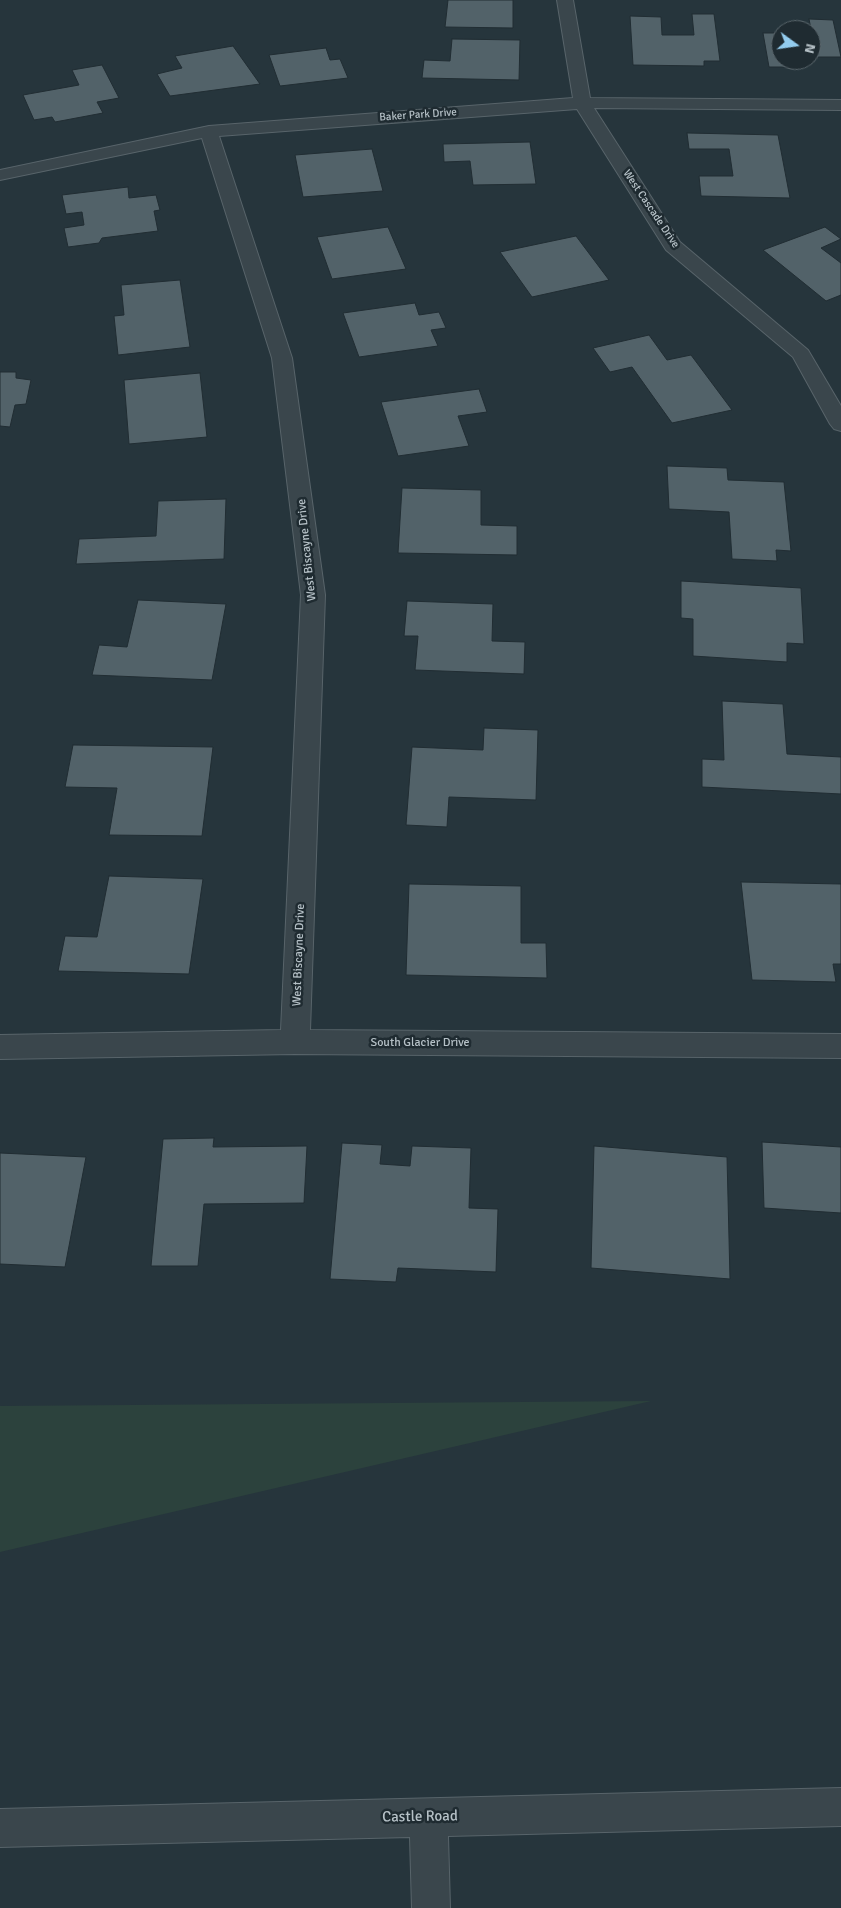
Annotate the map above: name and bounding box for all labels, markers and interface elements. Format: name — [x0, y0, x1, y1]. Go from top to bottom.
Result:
north arrow — [771, 20, 821, 70]
text: N — [801, 42, 819, 55]
street label: Baker Park Drive — [379, 106, 457, 124]
street label: West Cascade Drive — [620, 167, 682, 251]
street label: West Biscayne Drive — [294, 498, 320, 602]
street label: West Biscayne Drive — [290, 903, 308, 1007]
street label: South Glacier Drive — [370, 1036, 470, 1050]
street label: Castle Road — [382, 1807, 458, 1827]

